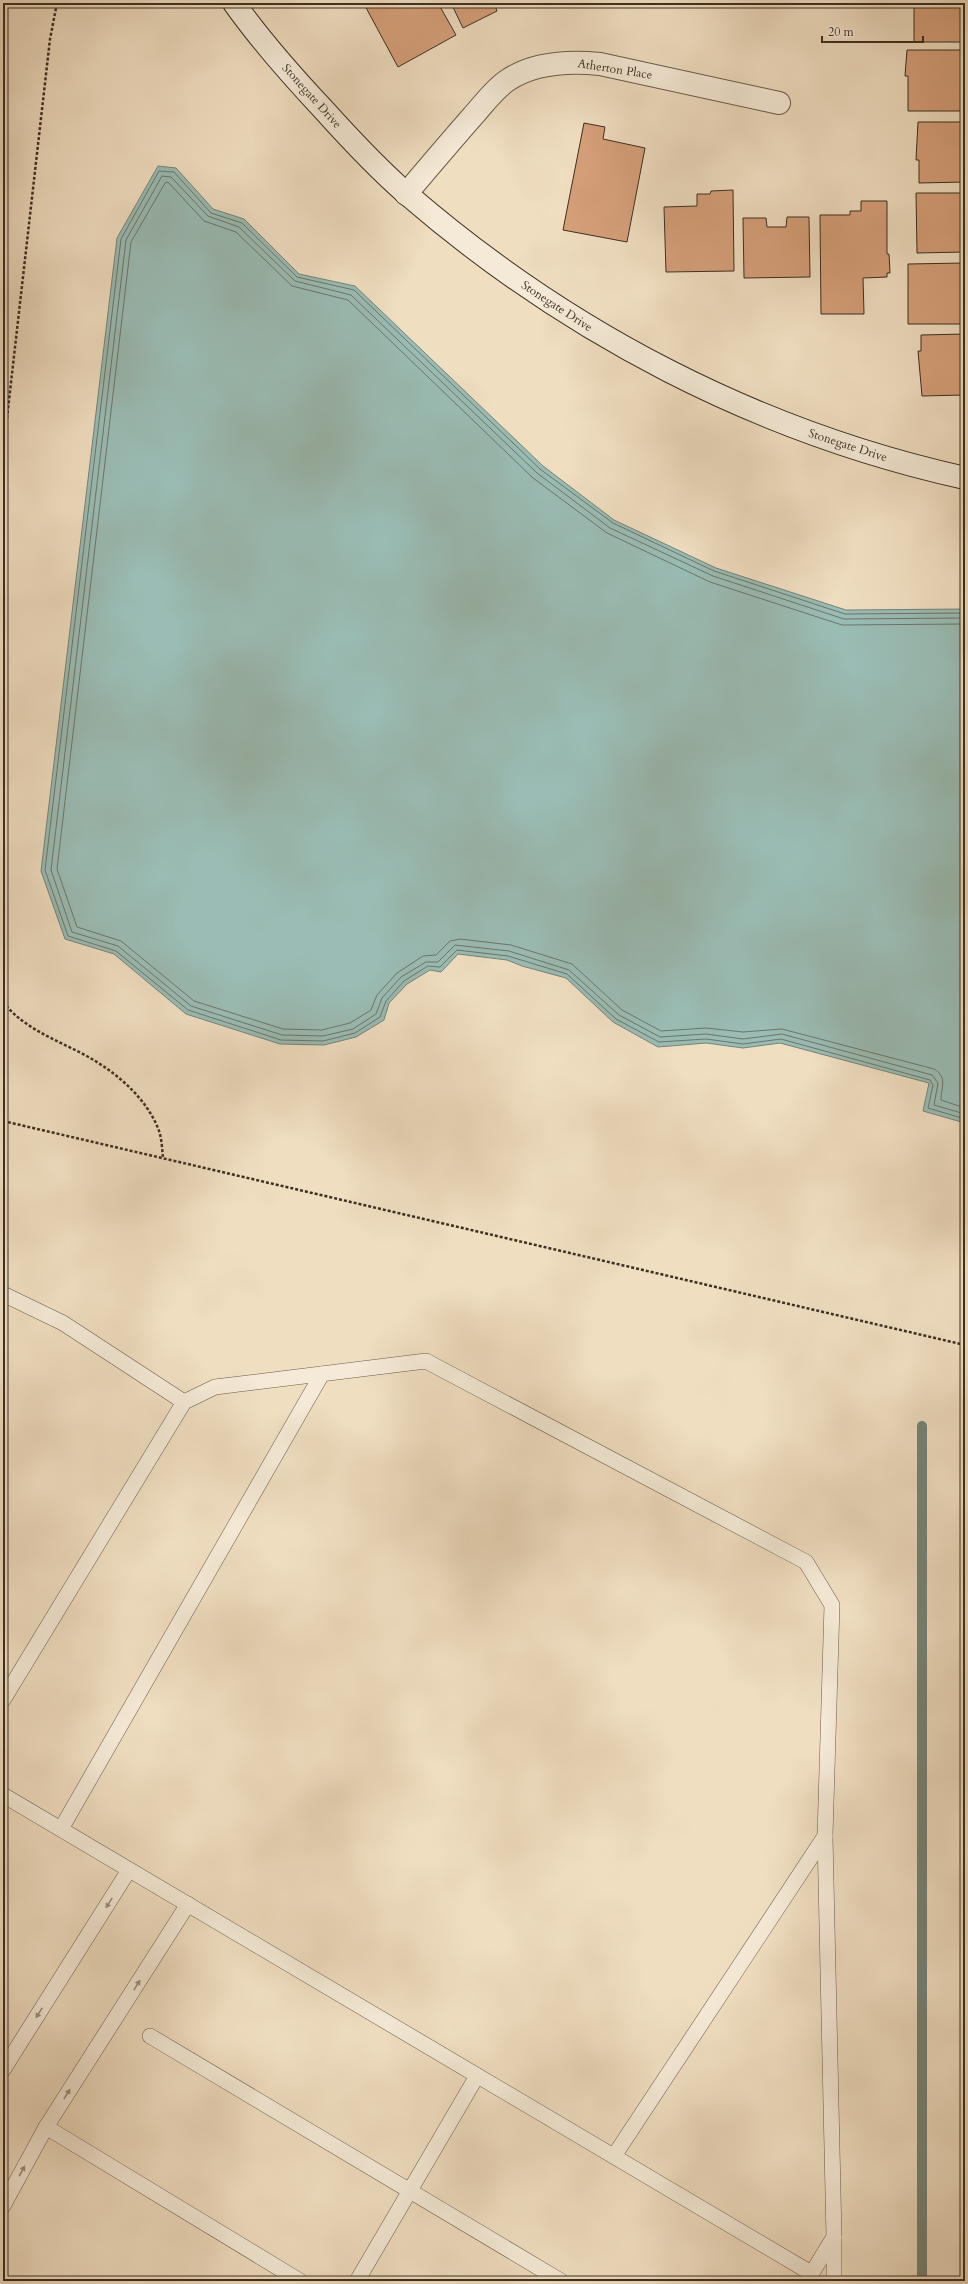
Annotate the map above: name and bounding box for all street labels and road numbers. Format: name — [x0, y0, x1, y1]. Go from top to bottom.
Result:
street label: Atherton Place — [577, 55, 653, 83]
street label: Stonegate Drive — [279, 60, 345, 132]
street label: Stonegate Drive — [518, 277, 596, 335]
street label: Stonegate Drive — [807, 425, 889, 465]

